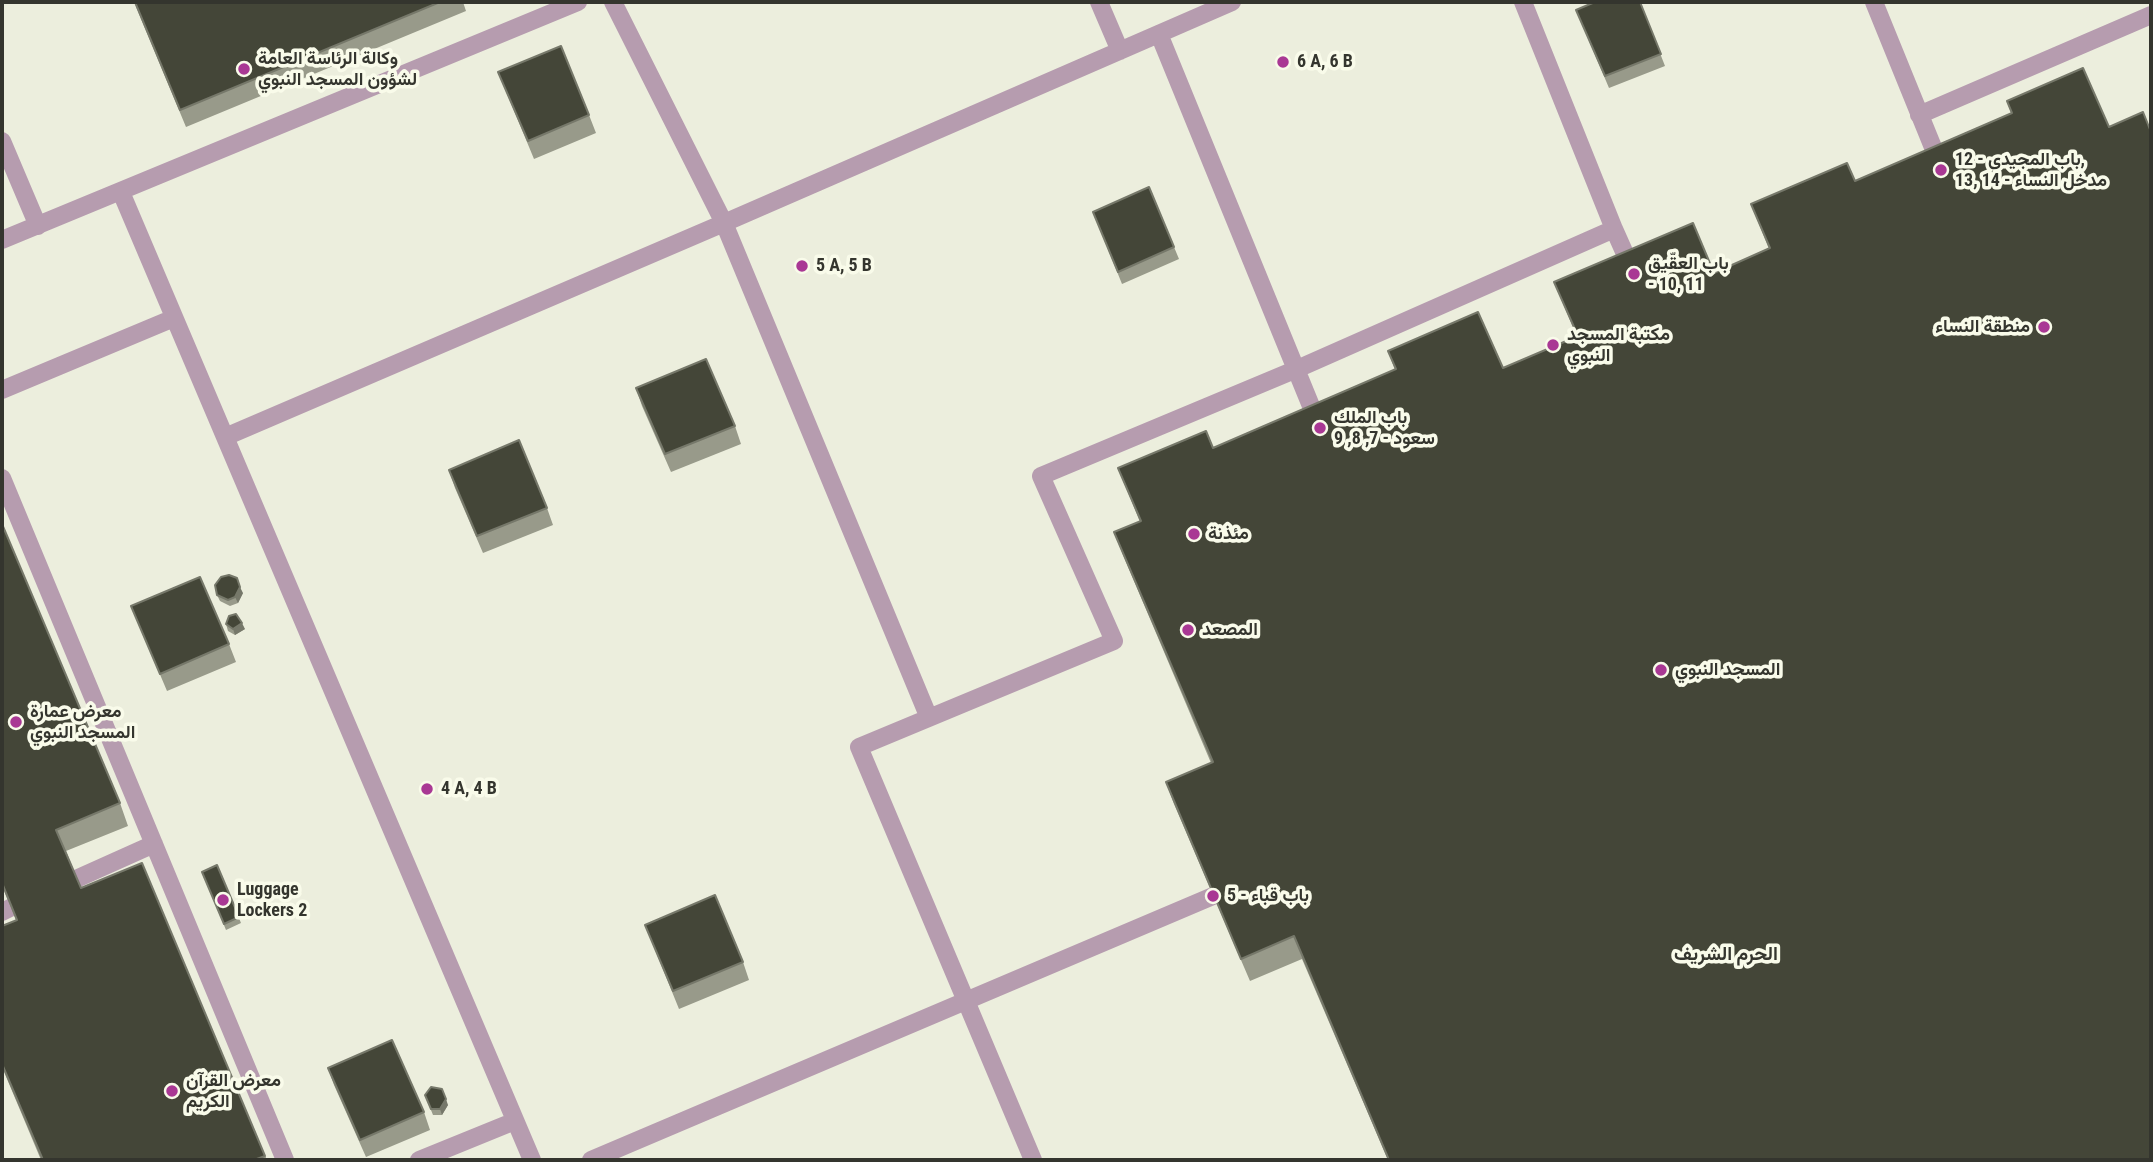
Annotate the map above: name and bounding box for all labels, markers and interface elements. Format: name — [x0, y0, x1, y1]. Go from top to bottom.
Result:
place label: وكالة الرئاسة العامة لشؤون المسجد النبوي — [258, 48, 417, 90]
place label: 6 A, 6 B — [1297, 51, 1353, 73]
marker: 6 A, 6 B — [1275, 54, 1291, 70]
marker: وكالة الرئاسة العامة لشؤون المسجد النبوي — [236, 61, 252, 77]
place label: باب المجيدي - 12, 13, 14 - مدخل النساء — [1955, 149, 2107, 192]
marker: باب المجيدي - 12, 13, 14 - مدخل النساء — [1933, 162, 1949, 178]
place label: باب العقّيق - 10, 11 — [1648, 253, 1729, 296]
place label: 5 A, 5 B — [816, 255, 872, 277]
marker: 5 A, 5 B — [794, 258, 810, 274]
marker: باب العقّيق - 10, 11 — [1626, 266, 1642, 282]
place label: منطقة النساء — [1935, 316, 2030, 338]
marker: منطقة النساء — [2036, 319, 2052, 335]
place label: مكتبة المسجد النبوي — [1567, 324, 1670, 366]
marker: مكتبة المسجد النبوي — [1545, 337, 1561, 353]
place label: باب الملك سعود - 7, 8, 9 — [1334, 407, 1435, 450]
marker: باب الملك سعود - 7, 8, 9 — [1312, 420, 1328, 436]
place label: مئذنة — [1208, 523, 1249, 545]
marker: مئذنة — [1186, 526, 1202, 542]
place label: المصعد — [1202, 619, 1258, 641]
marker: المصعد — [1180, 622, 1196, 638]
place label: المسجد النبوي — [1675, 659, 1780, 681]
marker: المسجد النبوي — [1653, 662, 1669, 678]
place label: معرض عمارة المسجد النبوي — [30, 701, 135, 744]
marker: معرض عمارة المسجد النبوي — [8, 714, 24, 730]
place label: 4 A, 4 B — [441, 778, 497, 800]
marker: 4 A, 4 B — [419, 781, 435, 797]
place label: Luggage Lockers 2 — [237, 879, 307, 922]
place label: باب قباء - 5 — [1227, 885, 1309, 907]
marker: باب قباء - 5 — [1205, 888, 1221, 904]
marker: Luggage Lockers 2 — [215, 892, 231, 908]
district label: الحرم الشريف — [1674, 944, 1778, 966]
place label: معرض القرآن الكريم — [186, 1070, 281, 1112]
marker: معرض القرآن الكريم — [164, 1083, 180, 1099]

